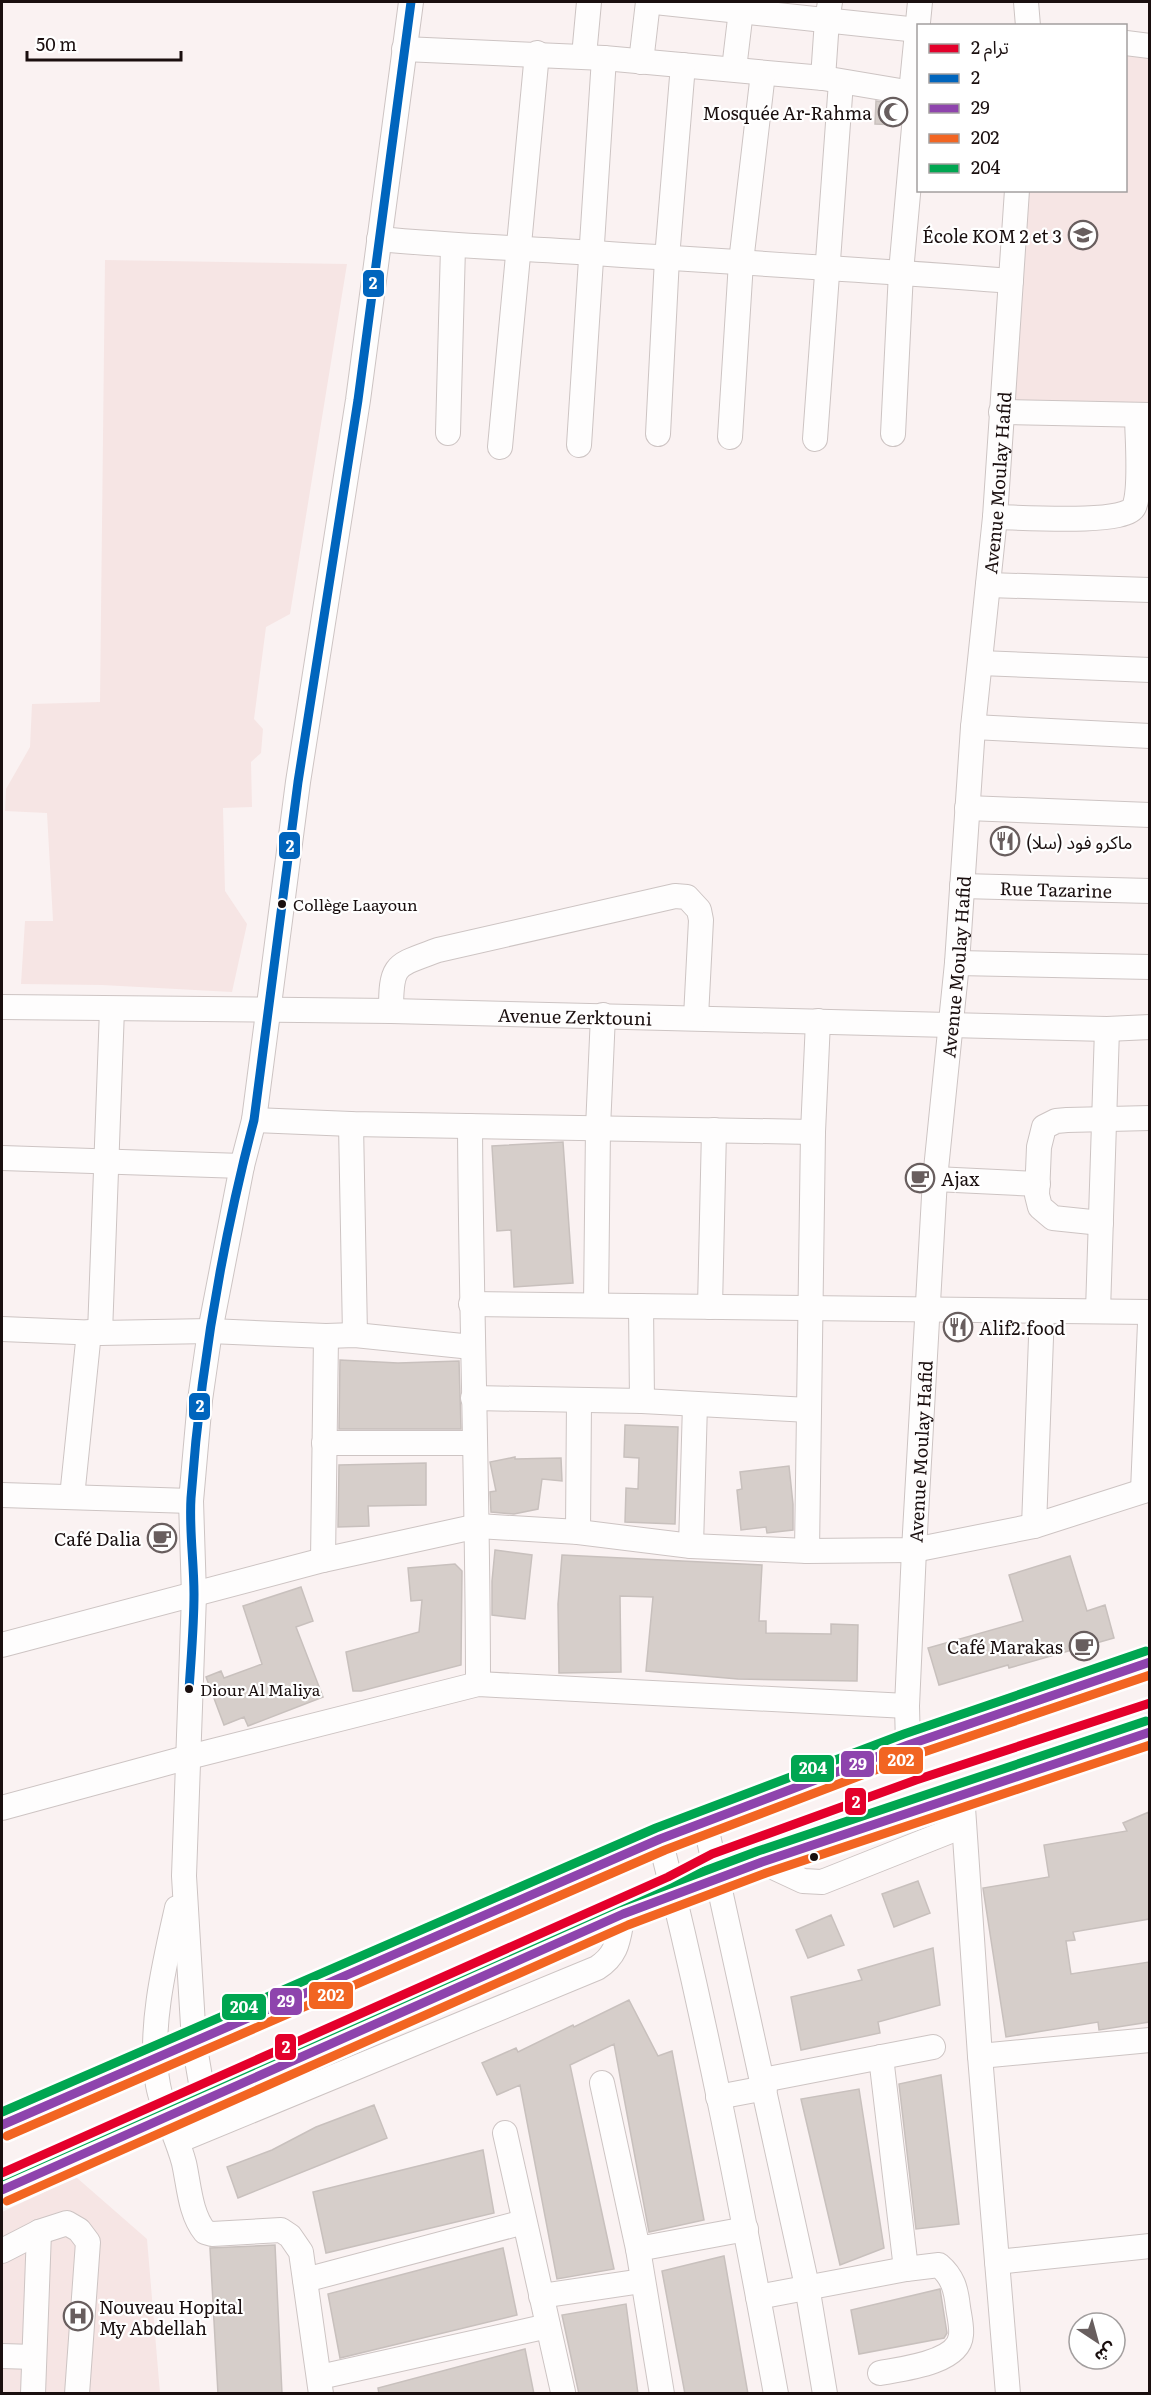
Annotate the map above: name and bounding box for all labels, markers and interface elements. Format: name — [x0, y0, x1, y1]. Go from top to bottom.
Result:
scale bar — [27, 24, 182, 62]
legend — [917, 24, 1127, 192]
text: 50 m — [36, 30, 77, 57]
text: ترام 2 — [971, 33, 1009, 62]
text: 2 — [971, 63, 980, 90]
text: 29 — [971, 93, 990, 120]
mosque icon: Mosquée Ar-Rahma — [877, 96, 909, 128]
place label: Mosquée Ar-Rahma — [702, 99, 872, 126]
text: 202 — [971, 123, 999, 150]
text: 204 — [971, 153, 1001, 180]
school or university icon: École KOM 2 et 3 — [1067, 219, 1099, 251]
place label: École KOM 2 et 3 — [922, 222, 1062, 249]
line badge: 2 — [362, 269, 385, 298]
text: 2 — [369, 270, 378, 294]
street label: Avenue Moulay Hafid — [976, 391, 1017, 575]
restaurant icon: ماكرو فود (سلا) — [989, 825, 1021, 857]
place label: ماكرو فود (سلا) — [1026, 828, 1132, 855]
line badge: 2 — [278, 831, 301, 860]
text: 2 — [286, 833, 295, 857]
street label: Rue Tazarine — [999, 874, 1112, 903]
street label: Avenue Moulay Hafid — [934, 875, 976, 1059]
place label: Collège Laayoun — [293, 892, 418, 916]
marker: Collège Laayoun — [276, 898, 288, 910]
street label: Avenue Zerktouni — [498, 1000, 652, 1031]
cafe icon: Ajax — [904, 1162, 936, 1194]
place label: Ajax — [941, 1165, 980, 1192]
restaurant icon: Alif2.food — [942, 1311, 974, 1343]
place label: Alif2.food — [979, 1314, 1065, 1341]
street label: Avenue Moulay Hafid — [901, 1359, 938, 1543]
line badge: 2 — [188, 1392, 211, 1421]
text: 2 — [196, 1393, 205, 1417]
cafe icon: Café Dalia — [146, 1522, 178, 1554]
place label: Café Dalia — [54, 1525, 141, 1552]
cafe icon: Café Marakas — [1068, 1630, 1100, 1662]
place label: Café Marakas — [947, 1633, 1063, 1660]
place label: Diour Al Maliya — [200, 1677, 321, 1701]
marker: Diour Al Maliya — [183, 1683, 195, 1695]
line badge: 202 — [878, 1746, 924, 1775]
text: 202 — [888, 1747, 915, 1771]
line badge: 29 — [840, 1750, 875, 1778]
text: 29 — [849, 1751, 867, 1775]
line badge: 204 — [790, 1754, 835, 1783]
text: 204 — [799, 1755, 827, 1779]
line badge: 2 — [844, 1787, 867, 1816]
text: 2 — [852, 1789, 861, 1813]
unlabelled marker — [808, 1851, 820, 1863]
line badge: 202 — [308, 1981, 354, 2010]
text: 202 — [318, 1982, 345, 2006]
line badge: 29 — [269, 1987, 303, 2016]
text: 29 — [277, 1988, 295, 2012]
line badge: 204 — [221, 1993, 267, 2021]
text: 204 — [230, 1994, 258, 2018]
line badge: 2 — [274, 2033, 297, 2061]
text: 2 — [282, 2034, 291, 2058]
place label: Nouveau Hopital My Abdellah — [99, 2293, 243, 2341]
hospital icon: Nouveau Hopital My Abdellah — [62, 2300, 94, 2332]
north arrow — [1067, 2311, 1127, 2371]
text: ش — [1090, 2338, 1122, 2370]

